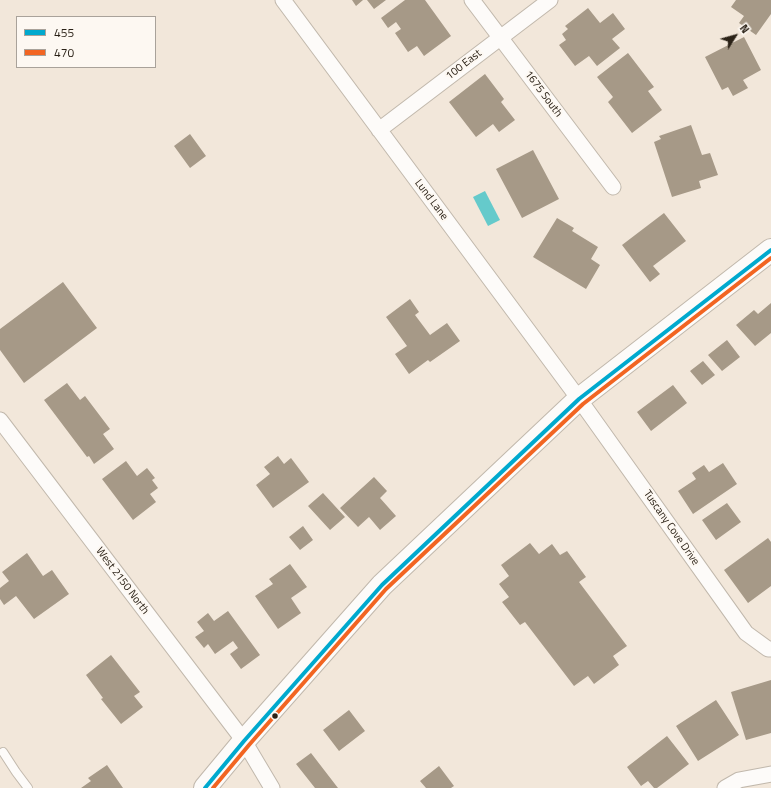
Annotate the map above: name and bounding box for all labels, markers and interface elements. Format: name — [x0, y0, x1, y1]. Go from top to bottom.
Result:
legend — [16, 16, 156, 68]
north arrow — [715, 16, 755, 56]
text: N — [736, 21, 753, 37]
text: 455 — [54, 23, 74, 42]
text: 470 — [54, 43, 74, 62]
street label: 100 East — [444, 47, 484, 83]
street label: 1675 South — [521, 68, 565, 120]
street label: Lund Lane — [411, 177, 451, 223]
street label: Tuscany Cove Drive — [640, 488, 702, 568]
street label: West 2150 North — [93, 545, 151, 617]
unlabelled marker — [270, 711, 280, 721]

